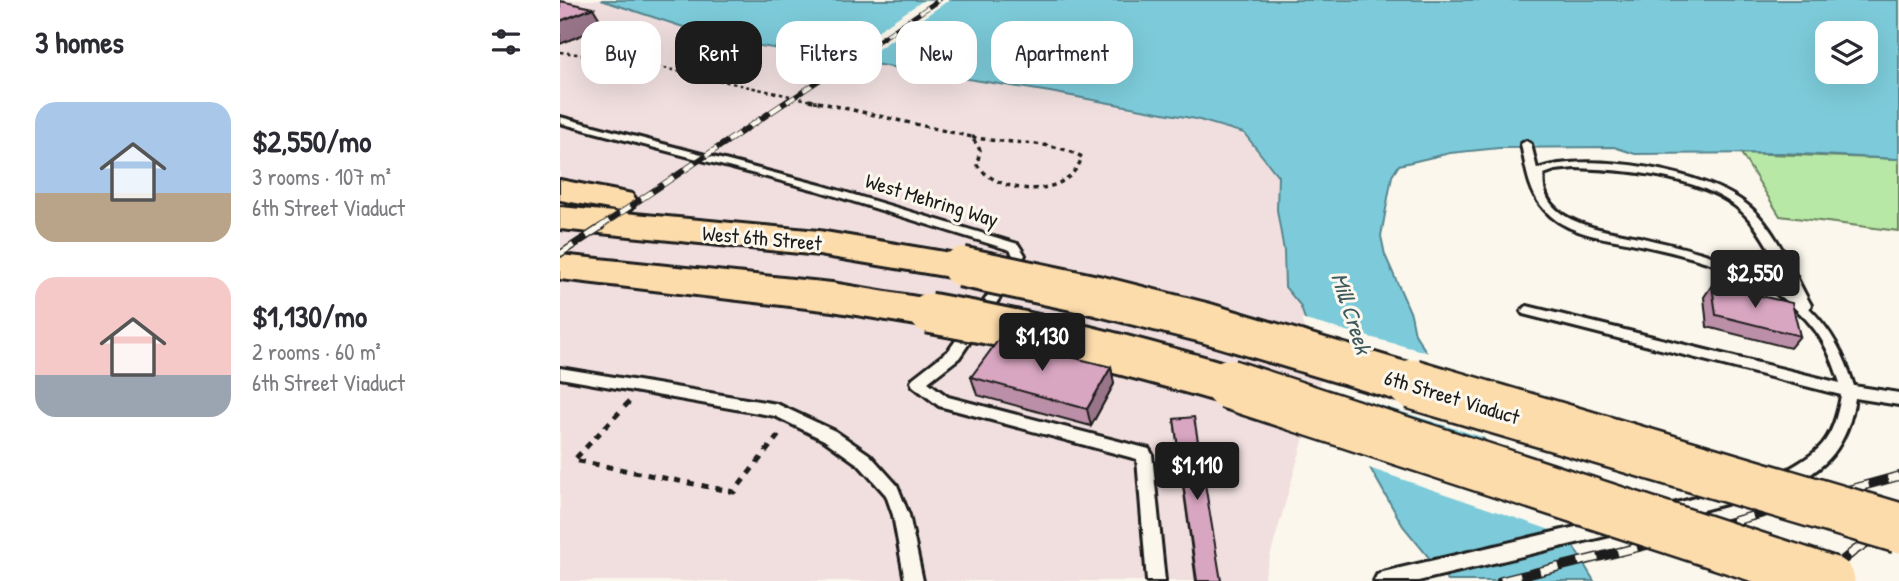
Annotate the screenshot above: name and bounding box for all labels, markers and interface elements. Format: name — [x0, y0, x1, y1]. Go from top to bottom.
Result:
chip: Buy — [581, 21, 661, 84]
chip: Rent — [675, 21, 762, 84]
chip: Filters — [776, 21, 882, 84]
chip: New — [896, 21, 977, 84]
chip: Apartment — [991, 21, 1133, 84]
map controls — [1815, 21, 1878, 84]
button: layers — [1815, 21, 1878, 84]
text: 3 homes — [35, 22, 124, 62]
icon: filters — [487, 23, 525, 61]
text: $2,550/mo — [252, 121, 371, 161]
icon: home — [91, 130, 175, 214]
text: 3 rooms · 107 m² — [252, 161, 391, 192]
street label: West Mehring Way — [862, 166, 1002, 234]
text: 6th Street Viaduct — [252, 192, 405, 223]
street label: West 6th Street — [701, 218, 824, 258]
pin: $2,550 — [1698, 250, 1812, 310]
text: $2,550 — [1727, 257, 1783, 288]
water label: Mill Creek — [1324, 269, 1380, 360]
text: $1,130/mo — [252, 296, 367, 336]
icon: home — [91, 305, 175, 389]
pin: $1,130 — [985, 314, 1099, 373]
text: $1,130 — [1015, 320, 1069, 351]
text: 2 rooms · 60 m² — [252, 336, 381, 367]
street label: 6th Street Viaduct — [1381, 363, 1524, 432]
text: 6th Street Viaduct — [252, 367, 405, 398]
pin: $1,110 — [1140, 442, 1254, 502]
text: $1,110 — [1171, 449, 1223, 480]

